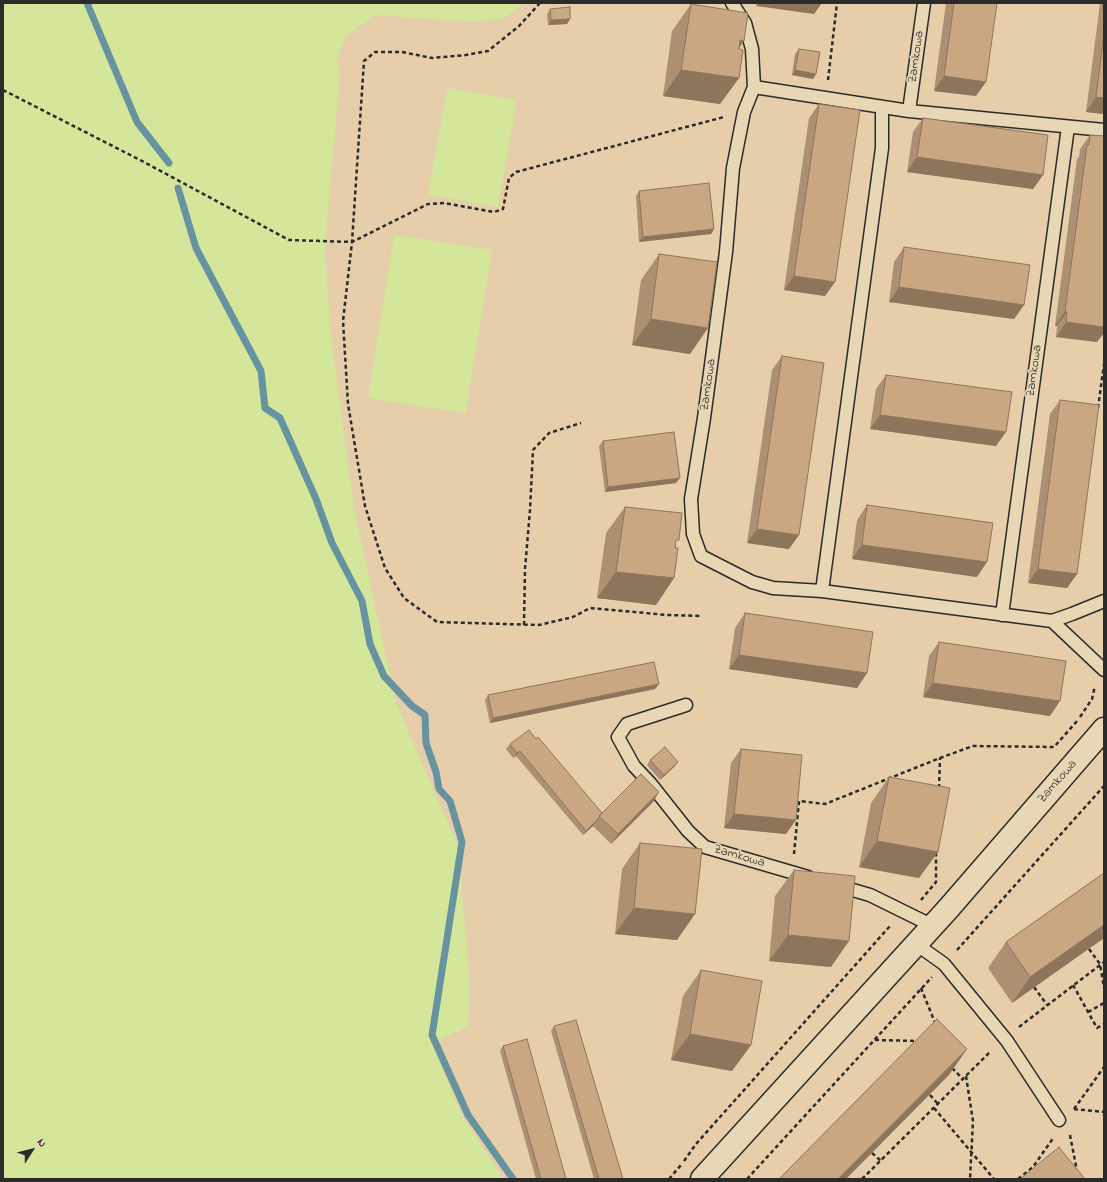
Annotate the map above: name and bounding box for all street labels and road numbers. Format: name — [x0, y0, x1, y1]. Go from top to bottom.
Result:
street label: Zamkowa — [906, 30, 928, 84]
street label: Zamkowa — [1024, 344, 1046, 398]
street label: Zamkowa — [698, 358, 720, 412]
street label: Zamkowa — [1035, 757, 1081, 807]
street label: Zamkowa — [712, 842, 766, 872]

